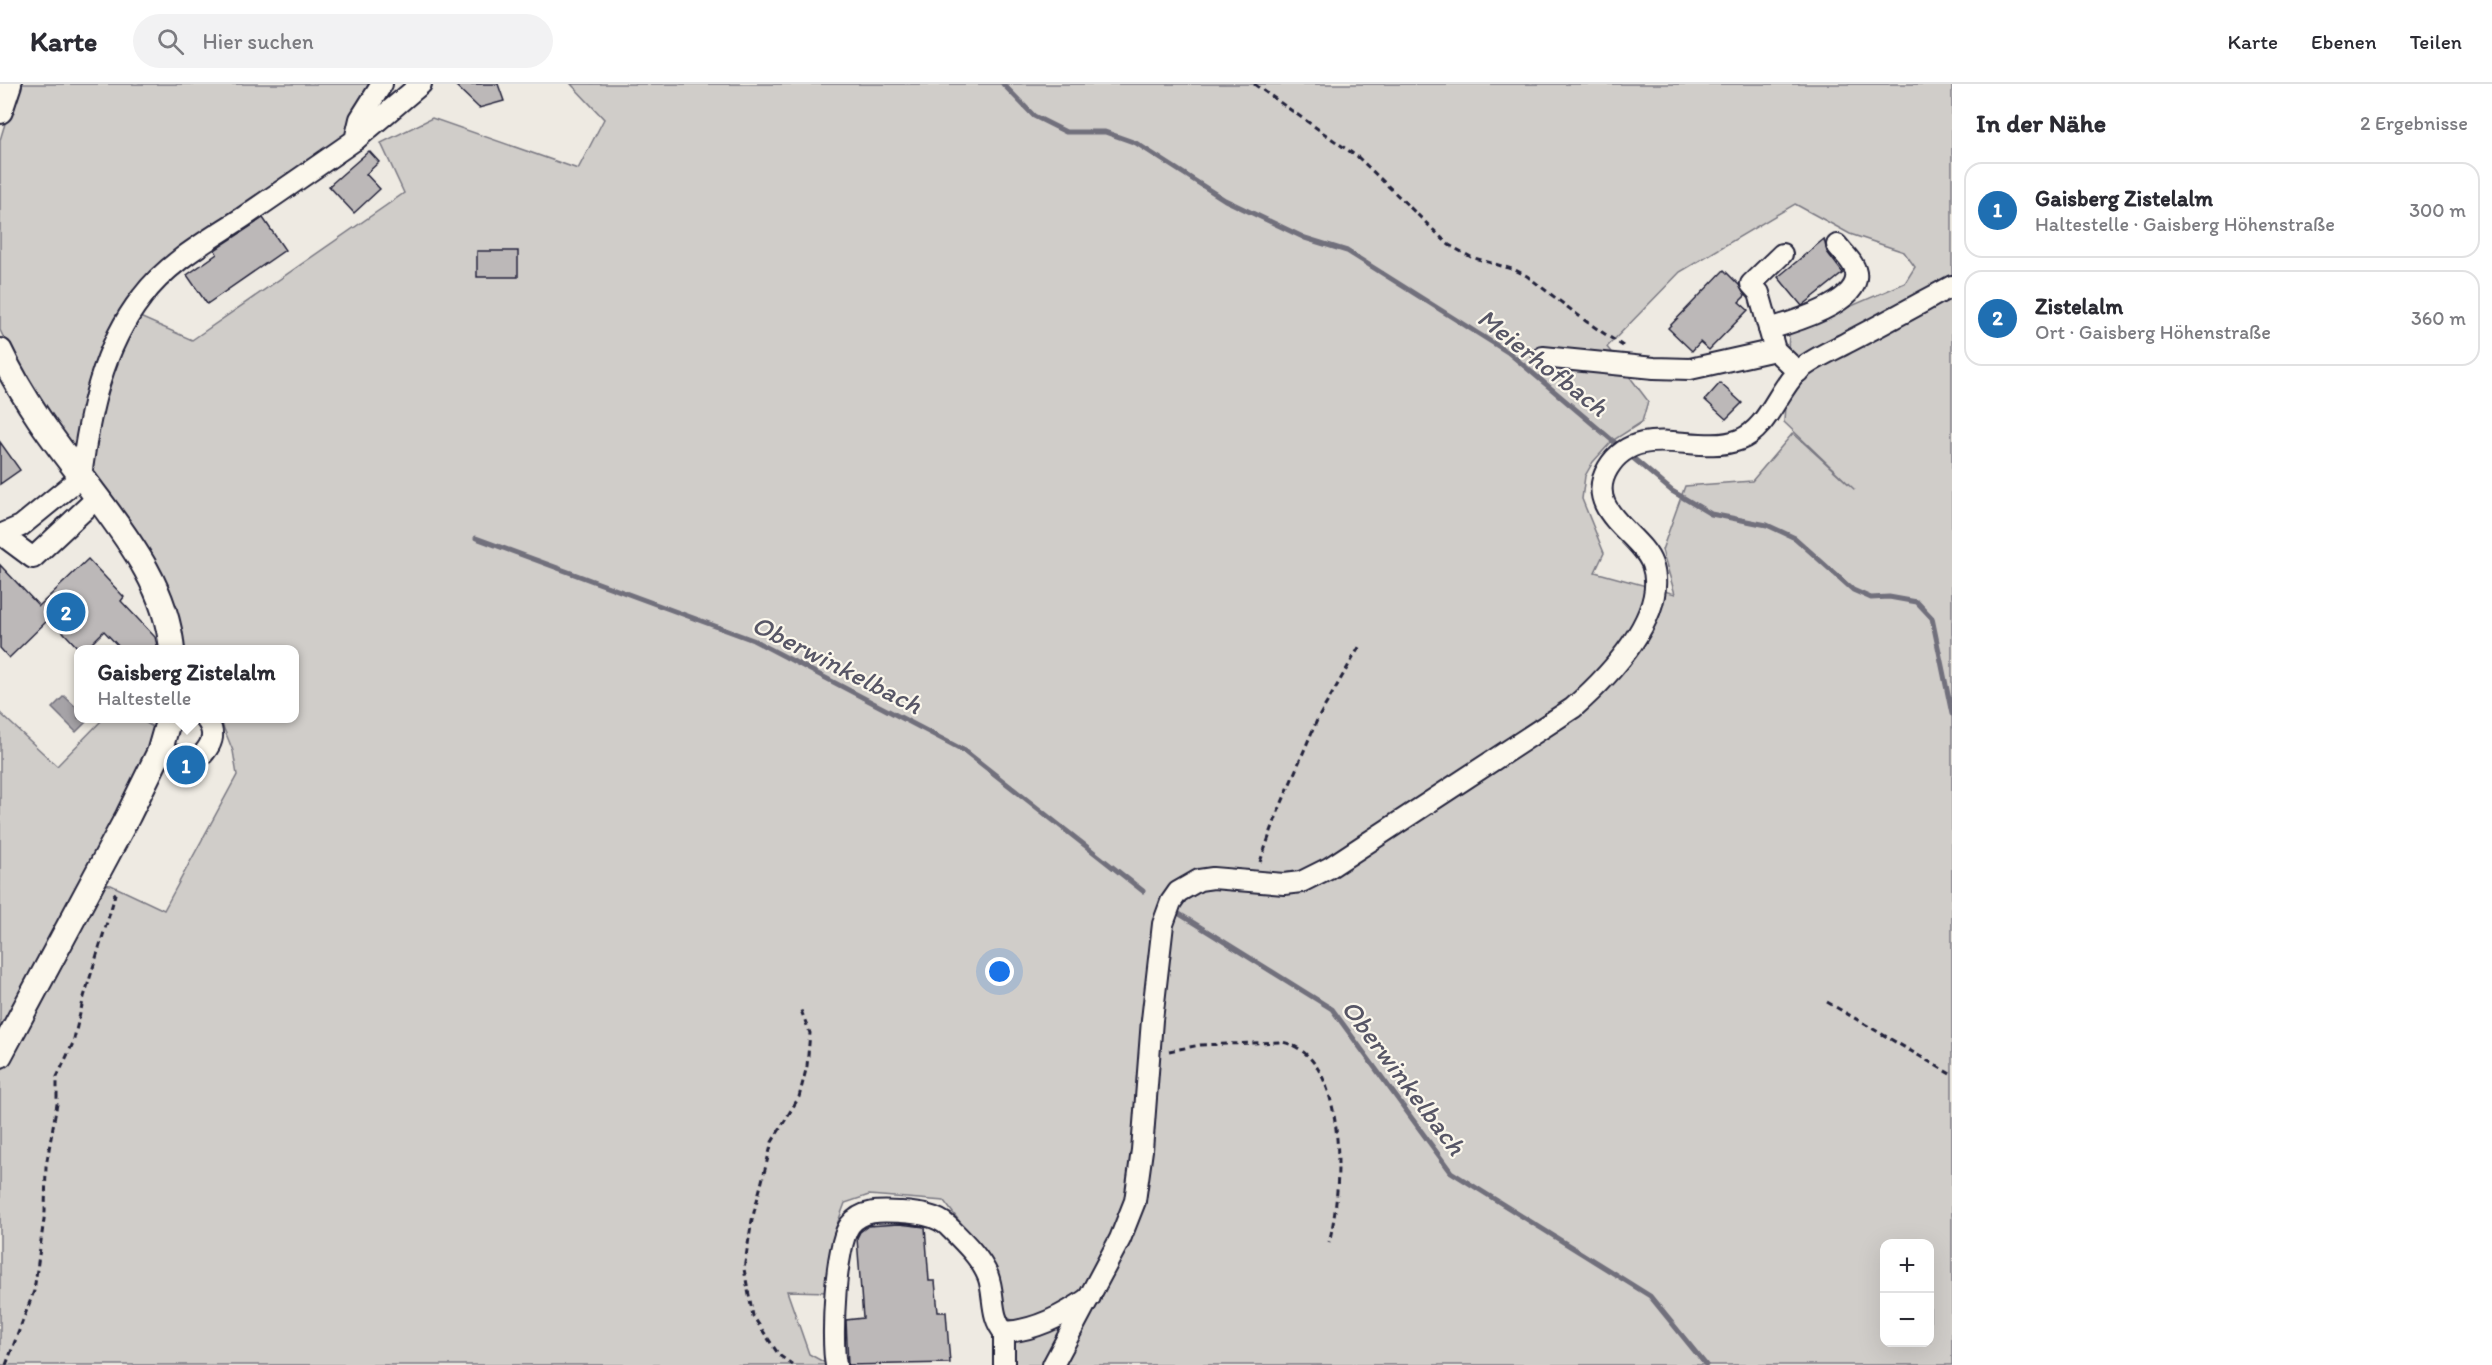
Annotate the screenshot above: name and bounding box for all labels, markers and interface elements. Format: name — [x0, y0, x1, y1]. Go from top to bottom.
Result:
search box — [133, 14, 553, 68]
text: Karte — [30, 24, 97, 58]
icon: search — [154, 25, 187, 58]
text: Hier suchen — [202, 28, 314, 55]
text: Karte — [2228, 29, 2278, 54]
text: Ebenen — [2311, 29, 2377, 54]
text: Teilen — [2410, 29, 2462, 54]
text: In der Nähe — [1976, 107, 2106, 139]
text: 2 Ergebnisse — [2360, 111, 2468, 135]
text: Gaisberg Zistelalm — [2035, 185, 2213, 212]
text: 1 — [1993, 198, 2002, 222]
text: 300 m — [2409, 198, 2466, 222]
text: Haltestelle · Gaisberg Höhenstraße — [2035, 212, 2335, 236]
text: Zistelalm — [2035, 293, 2123, 320]
water label: Meierhofbach — [1471, 301, 1615, 424]
text: 2 — [1992, 306, 2003, 330]
text: 360 m — [2411, 306, 2466, 330]
text: Ort · Gaisberg Höhenstraße — [2035, 320, 2271, 344]
pin: 2 — [46, 590, 86, 634]
water label: Oberwinkelbach — [746, 607, 928, 721]
popup — [74, 645, 299, 723]
text: Gaisberg Zistelalm — [97, 659, 276, 686]
text: Haltestelle — [97, 686, 191, 710]
pin: 1 — [166, 742, 206, 788]
your location — [985, 957, 1014, 986]
water label: Oberwinkelbach — [1335, 993, 1474, 1162]
map controls — [1880, 1239, 1934, 1347]
button: + — [1880, 1239, 1934, 1293]
button: − — [1880, 1293, 1934, 1347]

